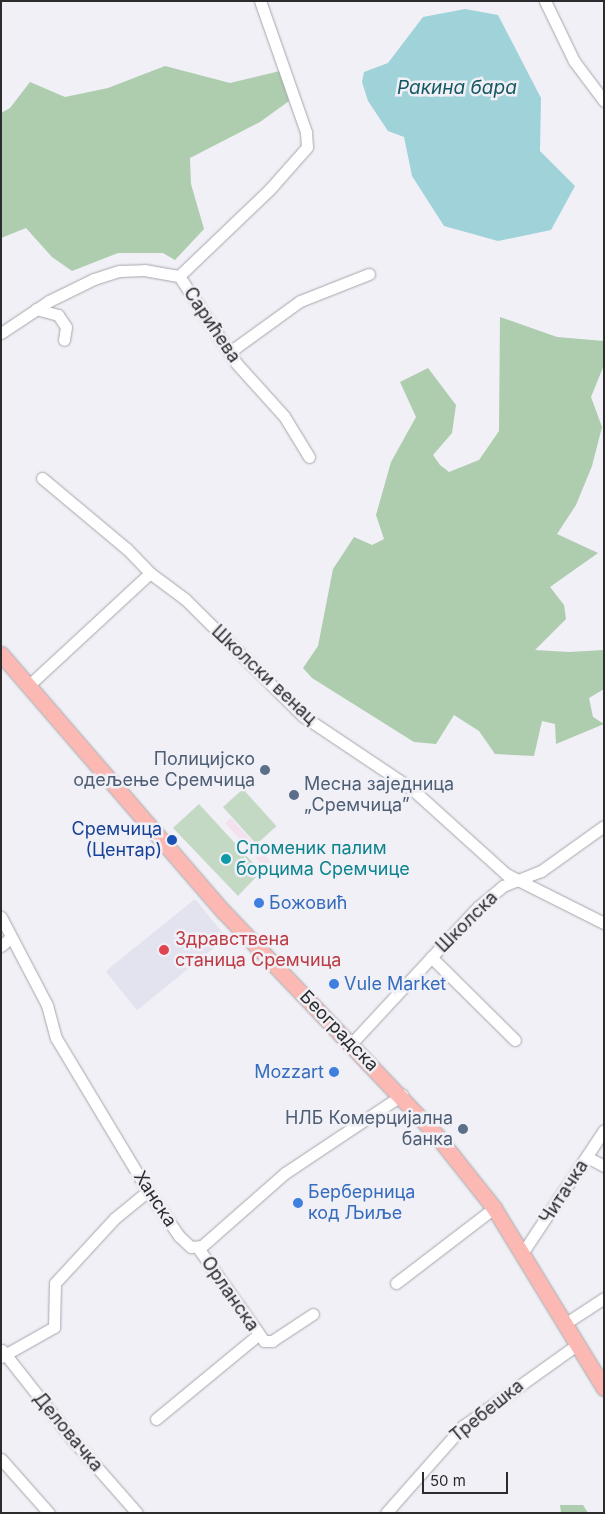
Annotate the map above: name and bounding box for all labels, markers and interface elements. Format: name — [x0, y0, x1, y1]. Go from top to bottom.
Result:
water label: Ракина бара — [397, 77, 517, 99]
street label: Сарићева — [179, 283, 245, 367]
street label: Школски венац — [207, 621, 321, 729]
place label: Полицијско одељење Сремчица — [73, 749, 255, 792]
marker: Полицијско одељење Сремчица — [259, 764, 271, 776]
place label: Месна заједница „Сремчица” — [304, 774, 454, 816]
marker: Месна заједница „Сремчица” — [288, 789, 300, 801]
place label: Сремчица (Центар) — [72, 819, 162, 862]
marker: Сремчица (Центар) — [166, 834, 178, 846]
place label: Споменик палим борцима Сремчице — [236, 838, 410, 881]
marker: Споменик палим борцима Сремчице — [220, 853, 232, 865]
street label: Школска — [432, 887, 502, 957]
place label: Божовић — [269, 892, 347, 914]
marker: Божовић — [253, 897, 265, 909]
place label: Здравствена станица Сремчица — [175, 929, 341, 972]
marker: Здравствена станица Сремчица — [157, 943, 171, 957]
place label: Vule Market — [344, 973, 446, 995]
marker: Vule Market — [328, 978, 340, 990]
street label: Београдска — [295, 986, 383, 1076]
place label: Mozzart — [254, 1061, 324, 1083]
marker: Mozzart — [328, 1066, 340, 1078]
place label: НЛБ Комерцијална банка — [285, 1108, 453, 1150]
marker: НЛБ Комерцијална банка — [457, 1123, 469, 1135]
street label: Читачка — [535, 1156, 593, 1228]
street label: Ханска — [129, 1167, 181, 1231]
place label: Берберница код Љиље — [308, 1182, 415, 1224]
marker: Берберница код Љиље — [292, 1197, 304, 1209]
street label: Орланска — [196, 1253, 264, 1335]
street label: Требешка — [446, 1375, 528, 1447]
street label: Деловачка — [29, 1388, 107, 1476]
scale bar — [425, 1462, 511, 1494]
text: 50 m — [430, 1471, 466, 1490]

